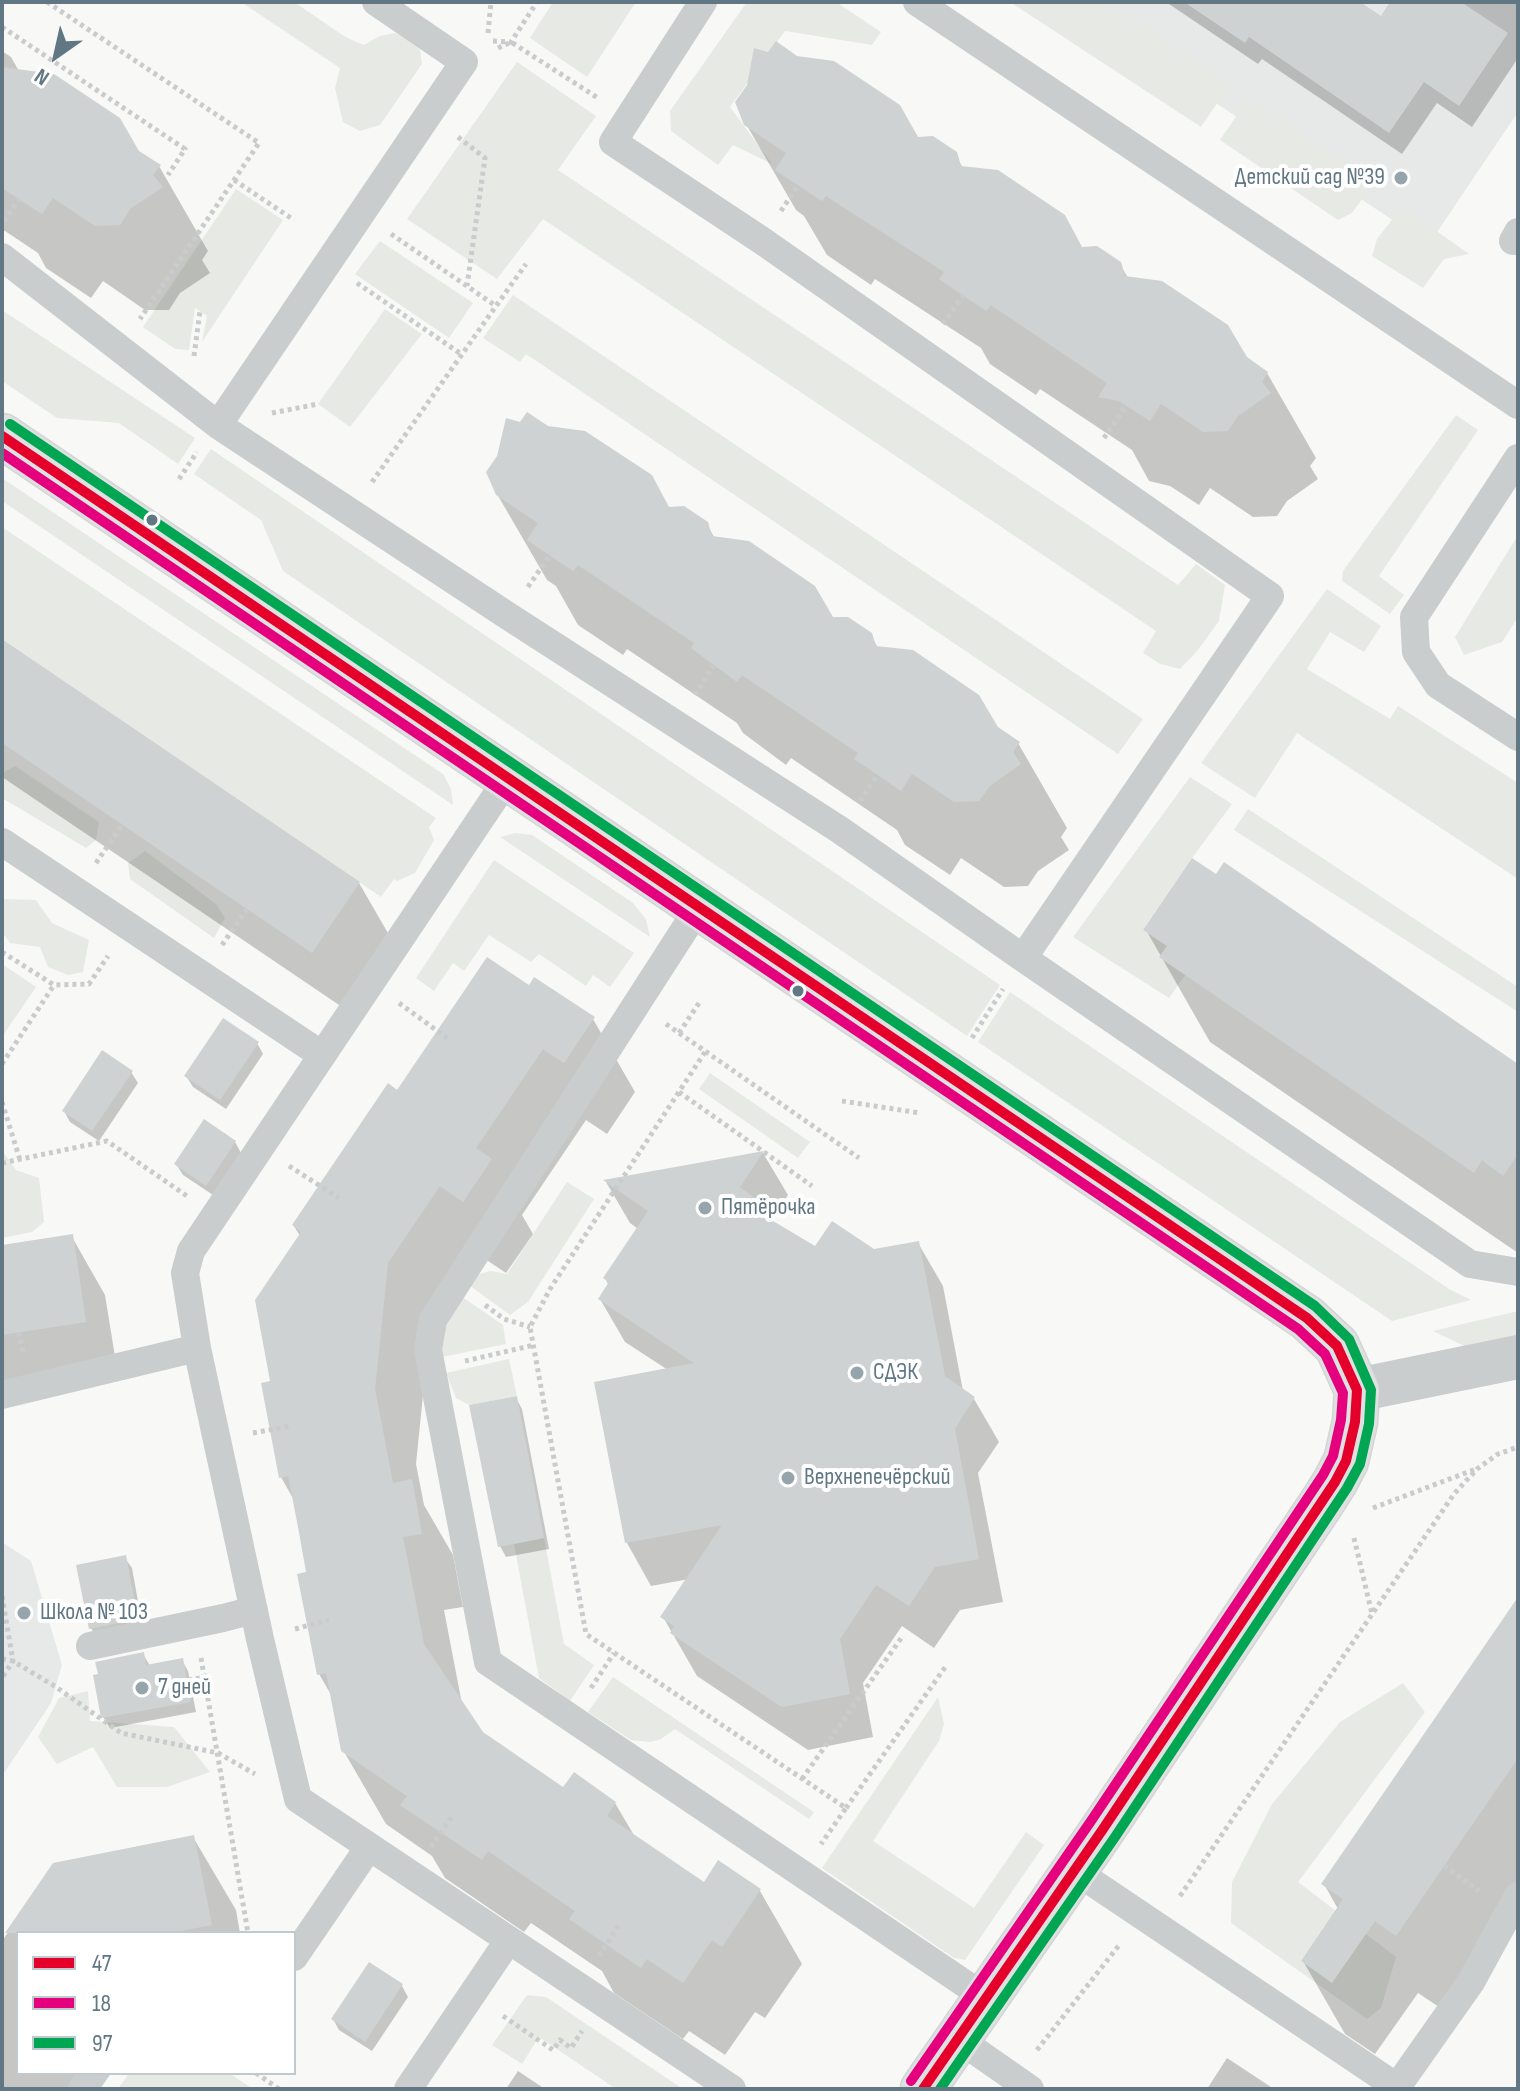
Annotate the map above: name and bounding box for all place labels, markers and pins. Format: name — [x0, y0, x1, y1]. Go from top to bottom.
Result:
place label: Детский сад №39 — [1235, 164, 1385, 192]
marker: Детский сад №39 — [1392, 169, 1410, 187]
unlabelled marker — [144, 512, 160, 528]
unlabelled marker — [790, 983, 806, 999]
place label: Пятёрочка — [721, 1194, 815, 1222]
marker: Пятёрочка — [696, 1199, 714, 1217]
place label: СДЭК — [873, 1359, 918, 1387]
marker: СДЭК — [848, 1364, 866, 1382]
place label: Верхнепечёрский — [804, 1464, 951, 1492]
marker: Верхнепечёрский — [779, 1469, 797, 1487]
place label: Школа № 103 — [40, 1599, 148, 1627]
marker: Школа № 103 — [15, 1604, 33, 1622]
place label: 7 дней — [158, 1674, 211, 1702]
marker: 7 дней — [133, 1679, 151, 1697]

